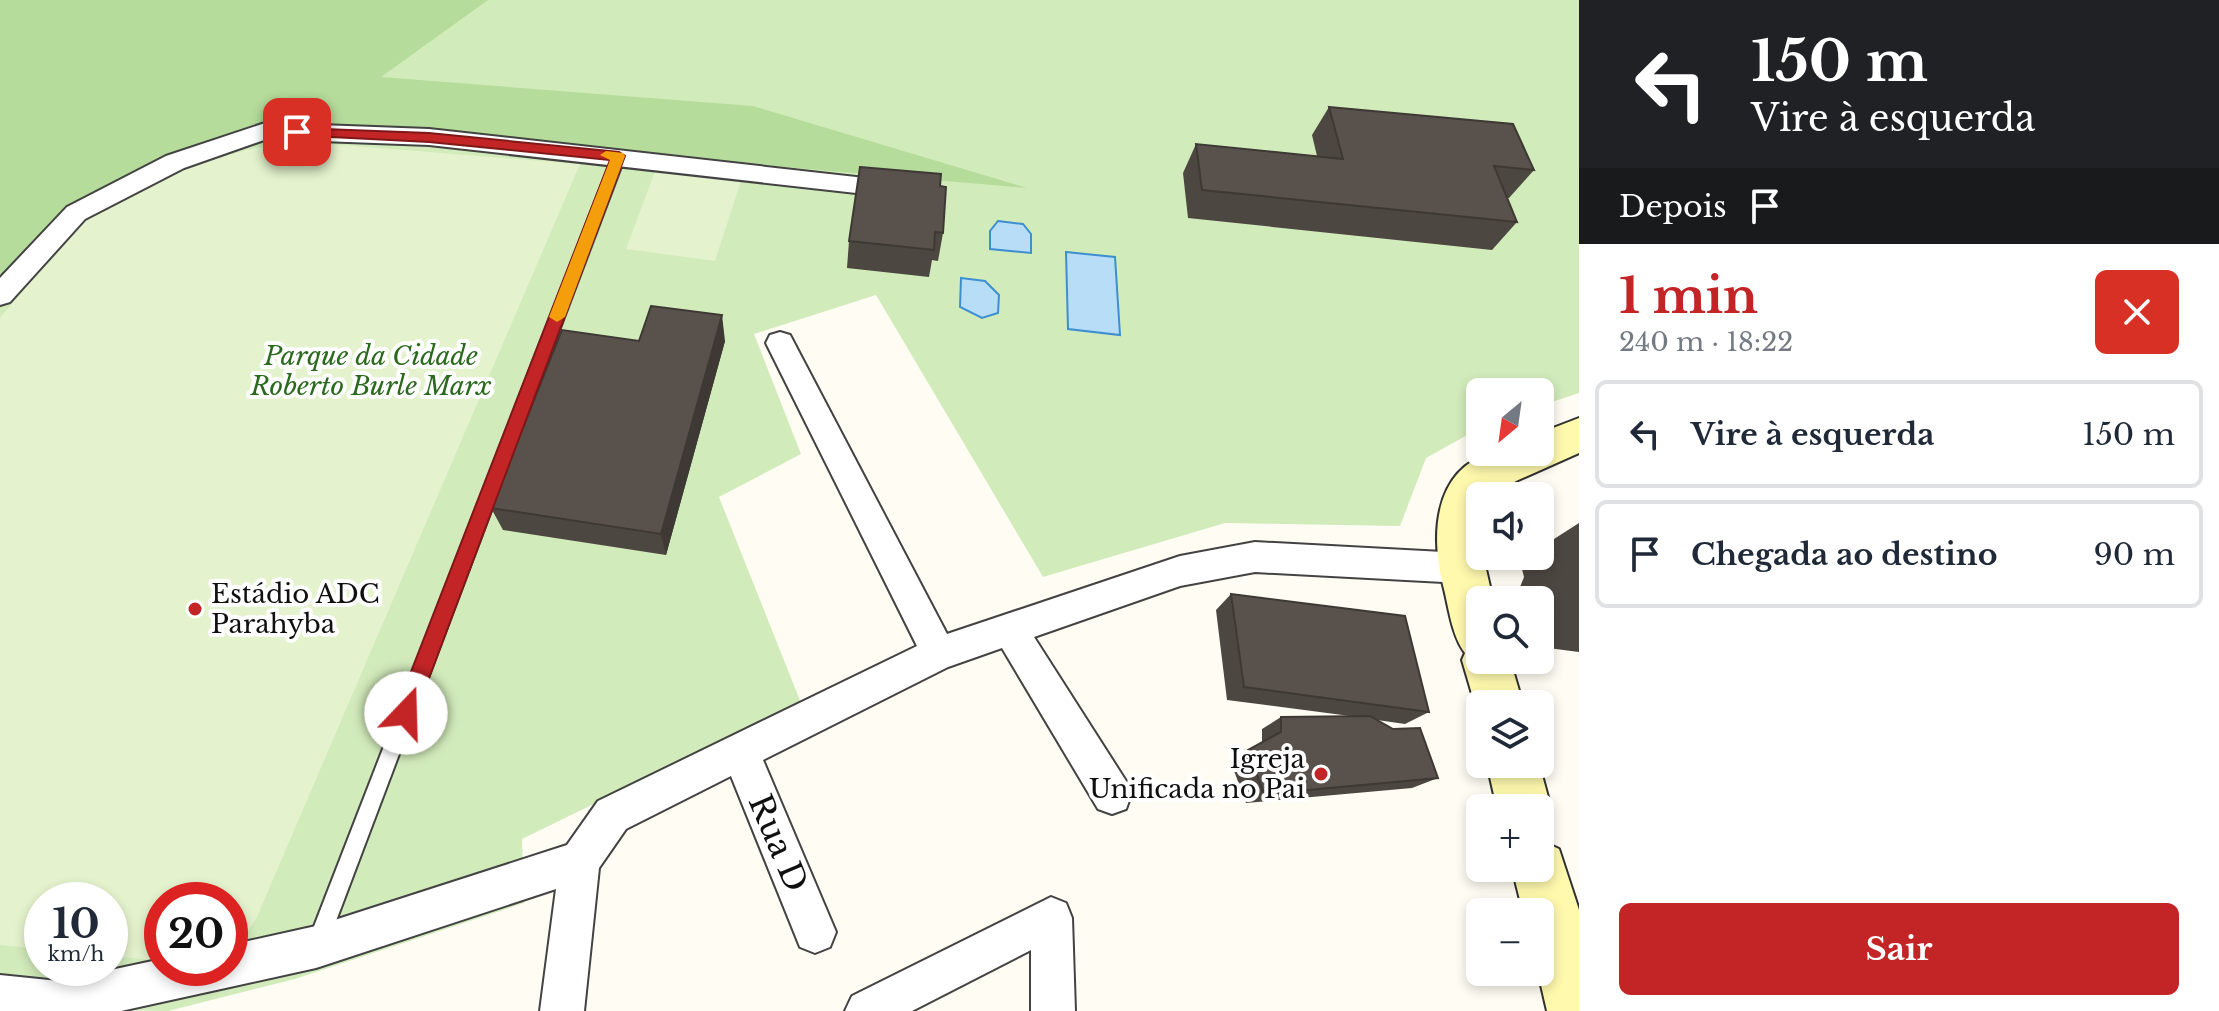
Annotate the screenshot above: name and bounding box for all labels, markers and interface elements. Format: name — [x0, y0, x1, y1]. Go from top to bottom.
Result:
text: 150 m — [1751, 27, 1928, 96]
icon: left — [1619, 32, 1723, 136]
text: Vire à esquerda — [1751, 96, 2035, 141]
pin — [263, 98, 331, 166]
icon: arrive — [275, 110, 319, 154]
icon: arrive — [1743, 184, 1787, 228]
text: Depois — [1619, 188, 1727, 225]
text: 1 min — [1619, 266, 1758, 326]
button: close — [2095, 270, 2179, 354]
text: 240 m · 18:22 — [1619, 326, 1793, 358]
park label: Parque da Cidade Roberto Burle Marx — [249, 340, 492, 402]
north arrow — [1466, 378, 1554, 466]
map controls — [1466, 378, 1554, 986]
icon: left — [1623, 412, 1667, 456]
text: Vire à esquerda — [1691, 416, 1934, 453]
text: 150 m — [2082, 416, 2175, 453]
button: sound — [1466, 482, 1554, 570]
icon: arrive — [1623, 532, 1667, 576]
text: Chegada ao destino — [1691, 536, 1997, 573]
text: 90 m — [2093, 536, 2175, 573]
place label: Estádio ADC Parahyba — [211, 578, 380, 640]
button: search — [1466, 586, 1554, 674]
marker: Estádio ADC Parahyba — [186, 600, 204, 618]
position arrow — [364, 671, 448, 755]
button: layers — [1466, 690, 1554, 778]
place label: Igreja Unificada no Pai — [1089, 743, 1306, 805]
marker: Igreja Unificada no Pai — [1312, 765, 1330, 783]
street label: Rua D — [740, 788, 816, 898]
button: + — [1466, 794, 1554, 882]
speed limit sign: 20 — [144, 882, 248, 986]
button: − — [1466, 898, 1554, 986]
text: 10 — [52, 899, 100, 949]
button: Sair — [1619, 903, 2179, 995]
text: km/h — [48, 942, 104, 966]

